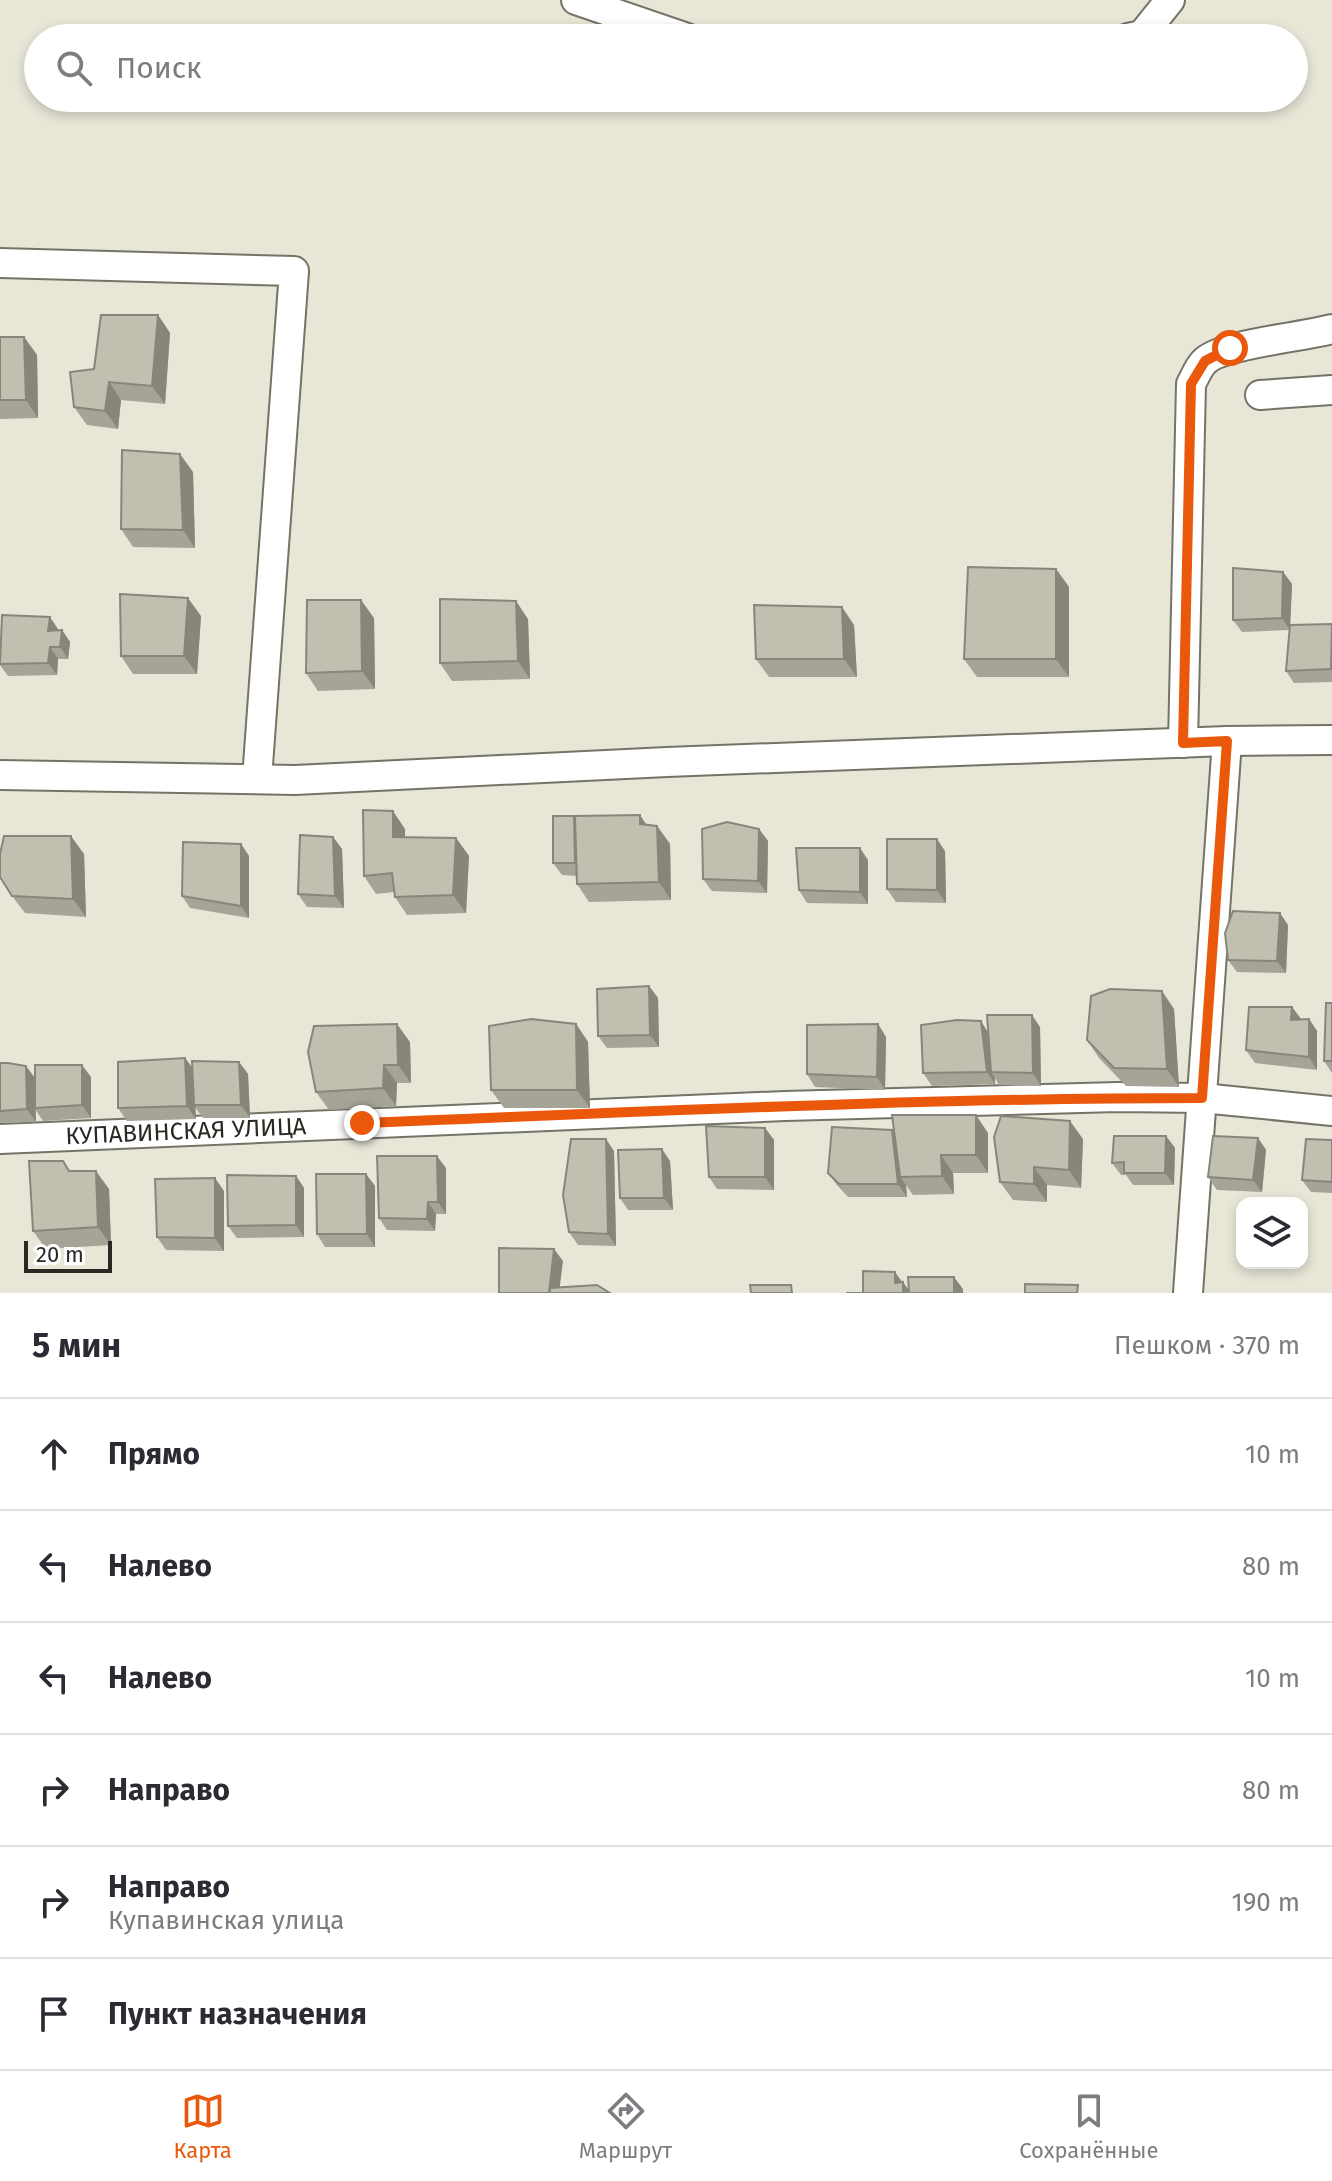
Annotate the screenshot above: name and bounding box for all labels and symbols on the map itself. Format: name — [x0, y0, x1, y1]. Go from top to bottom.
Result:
route start — [1212, 330, 1248, 366]
route end — [344, 1105, 380, 1141]
street label: КУПАВИНСКАЯ УЛИЦА — [65, 1112, 307, 1150]
scale bar — [24, 1237, 112, 1273]

